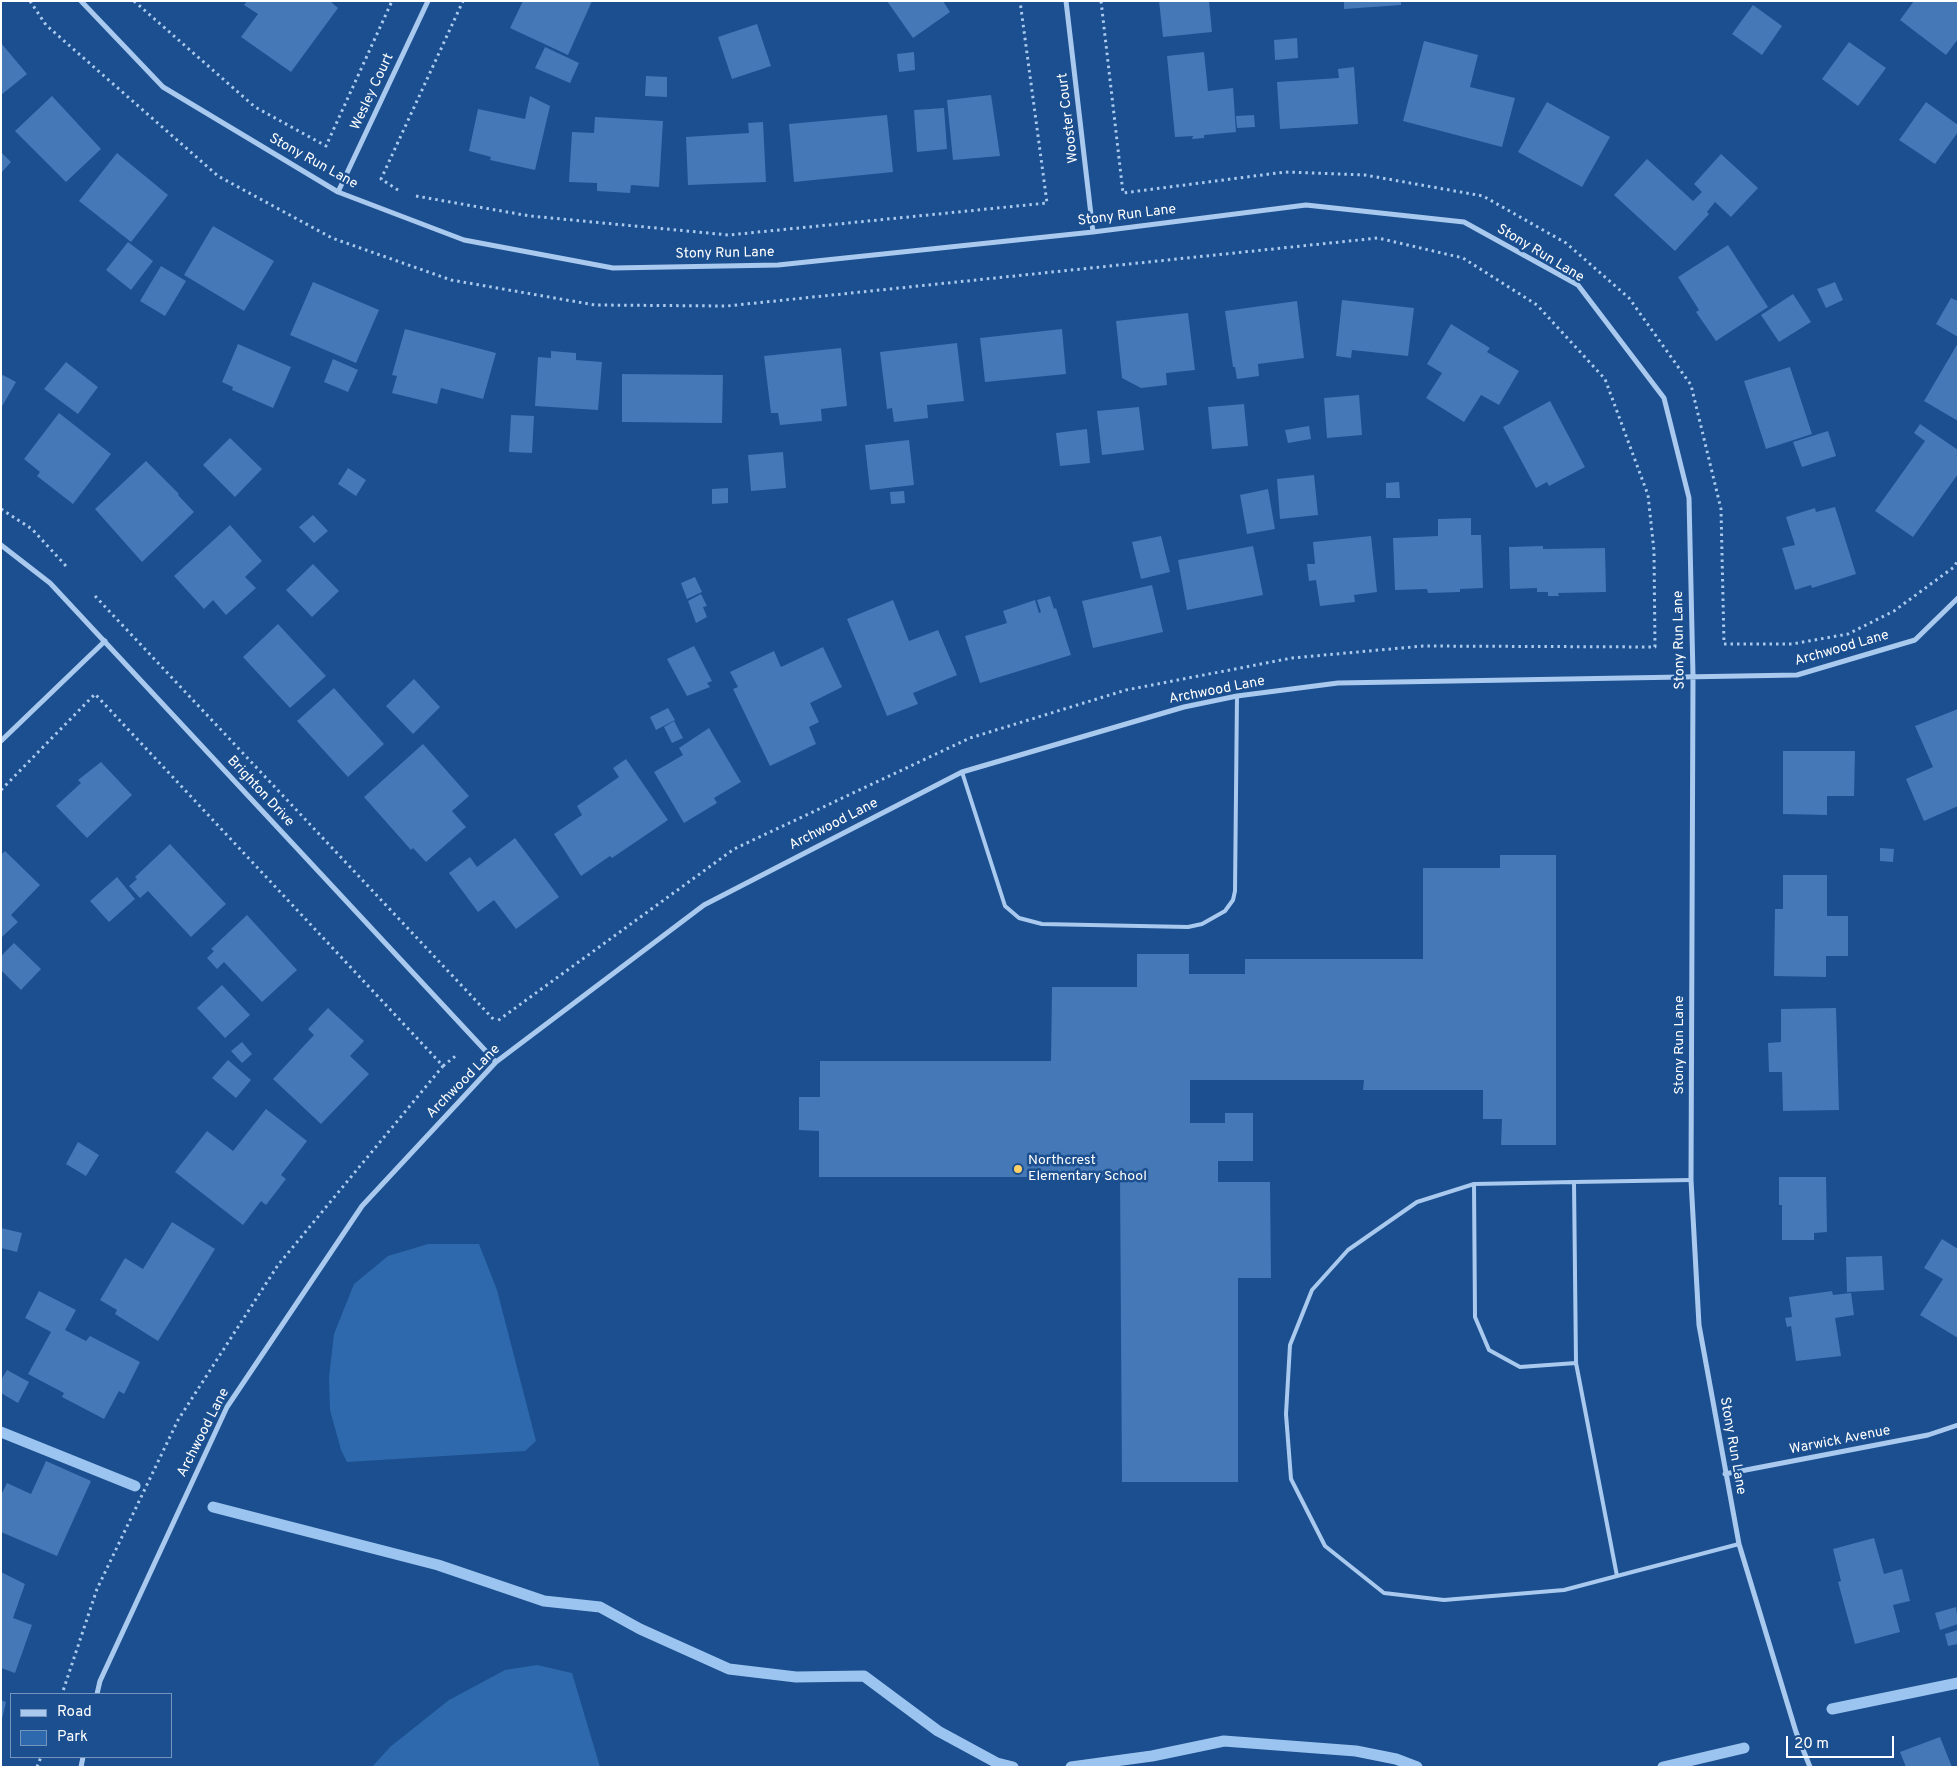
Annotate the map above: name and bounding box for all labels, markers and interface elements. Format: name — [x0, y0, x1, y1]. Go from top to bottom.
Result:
street label: Wesley Court — [348, 51, 398, 133]
street label: Wooster Court — [1055, 72, 1083, 164]
street label: Stony Run Lane — [266, 131, 360, 193]
street label: Stony Run Lane — [1077, 202, 1177, 230]
street label: Stony Run Lane — [1493, 221, 1587, 287]
street label: Stony Run Lane — [675, 245, 775, 263]
street label: Stony Run Lane — [1671, 590, 1689, 690]
street label: Archwood Lane — [1793, 627, 1891, 671]
street label: Archwood Lane — [1168, 673, 1266, 709]
street label: Brighton Drive — [223, 753, 297, 831]
street label: Archwood Lane — [787, 795, 881, 855]
street label: Stony Run Lane — [1672, 996, 1688, 1094]
street label: Archwood Lane — [424, 1042, 504, 1122]
place label: Northcrest Elementary School — [1028, 1153, 1147, 1186]
marker: Northcrest Elementary School — [1012, 1163, 1024, 1175]
street label: Archwood Lane — [174, 1386, 234, 1480]
street label: Stony Run Lane — [1715, 1396, 1749, 1496]
street label: Warwick Avenue — [1788, 1423, 1892, 1459]
legend — [10, 1693, 172, 1758]
text: Road — [57, 1703, 92, 1722]
scale bar — [1789, 1726, 1896, 1758]
text: Park — [57, 1728, 88, 1747]
text: 20 m — [1794, 1735, 1829, 1754]

